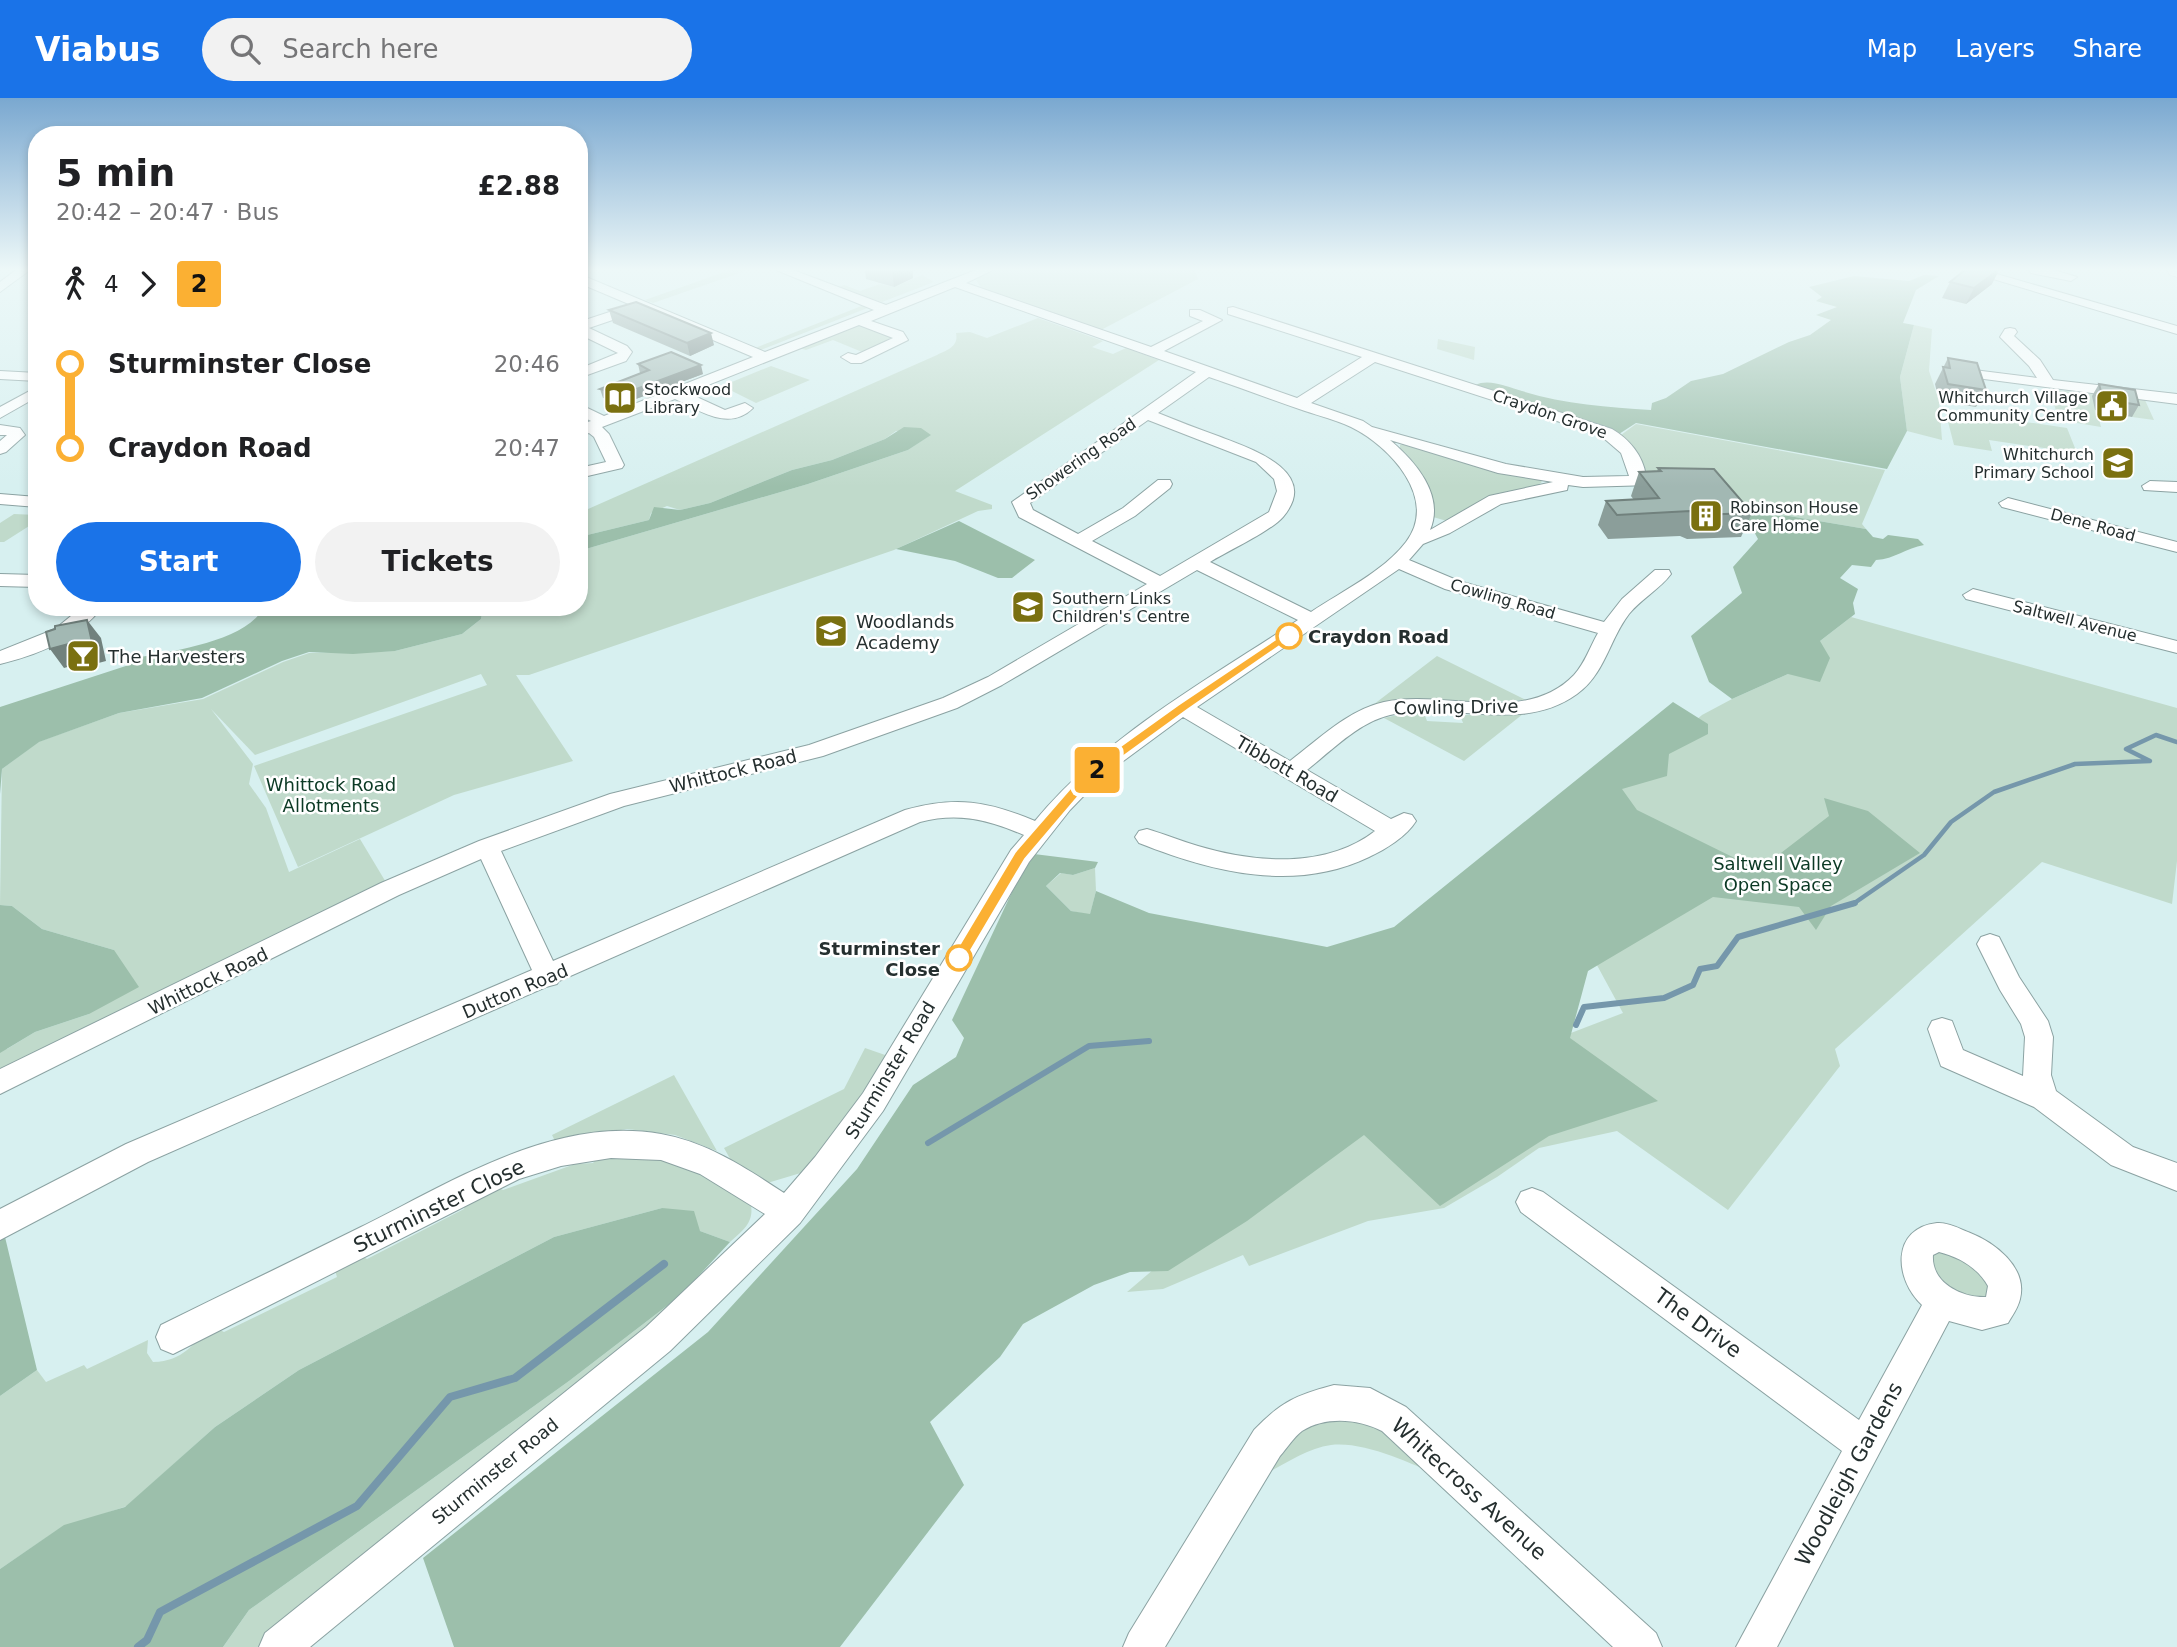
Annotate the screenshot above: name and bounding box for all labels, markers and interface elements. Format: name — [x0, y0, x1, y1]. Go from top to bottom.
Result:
search box — [202, 18, 692, 81]
text: Viabus — [35, 30, 160, 69]
icon: search — [226, 30, 264, 68]
text: Search here — [282, 34, 438, 64]
text: Map — [1867, 35, 1917, 63]
text: Layers — [1955, 35, 2035, 63]
text: Share — [2073, 35, 2142, 63]
text: 5 min — [56, 151, 175, 195]
text: £2.88 — [478, 171, 560, 201]
text: 20:42 – 20:47 · Bus — [56, 199, 279, 225]
icon: walk — [56, 265, 94, 303]
icon: forward — [129, 265, 167, 303]
text: 2 — [191, 270, 207, 298]
text: 4 — [104, 271, 119, 297]
text: Sturminster Close — [108, 349, 371, 379]
text: 20:46 — [494, 351, 560, 377]
library icon: Stockwood Library — [601, 379, 639, 417]
place label: Stockwood Library — [644, 380, 731, 417]
street label: Craydon Grove — [1490, 385, 1610, 443]
public building icon: Whitchurch Village Community Centre — [2093, 387, 2131, 425]
place label: Whitchurch Village Community Centre — [1937, 388, 2088, 425]
street label: Showering Road — [1022, 414, 1140, 504]
text: Craydon Road — [108, 433, 312, 463]
text: 20:47 — [494, 435, 560, 461]
school or university icon: Whitchurch Primary School — [2099, 444, 2137, 482]
place label: Whitchurch Primary School — [1974, 445, 2094, 482]
building icon: Robinson House Care Home — [1687, 497, 1725, 535]
place label: Robinson House Care Home — [1730, 498, 1858, 535]
street label: Dene Road — [2048, 505, 2138, 545]
button: Start — [56, 522, 301, 602]
button: Tickets — [315, 522, 560, 602]
street label: Cowling Road — [1448, 575, 1558, 623]
school or university icon: Southern Links Children's Centre — [1009, 588, 1047, 626]
place label: Southern Links Children's Centre — [1052, 589, 1190, 626]
street label: Saltwell Avenue — [2011, 596, 2139, 646]
place label: Woodlands Academy — [856, 611, 954, 653]
school or university icon: Woodlands Academy — [812, 612, 850, 650]
marker: Craydon Road — [1276, 623, 1302, 649]
place label: Craydon Road — [1308, 626, 1449, 647]
bar icon: The Harvesters — [64, 637, 102, 675]
place label: The Harvesters — [107, 646, 245, 667]
street label: Cowling Drive — [1393, 695, 1519, 719]
street label: Tibbott Road — [1231, 731, 1342, 807]
street label: Whittock Road — [667, 745, 799, 797]
line badge: 2 — [1074, 747, 1120, 793]
text: 2 — [1089, 756, 1105, 784]
park label: Whittock Road Allotments — [266, 774, 396, 816]
park label: Saltwell Valley Open Space — [1713, 853, 1843, 895]
place label: Sturminster Close — [819, 938, 940, 980]
street label: Whittock Road — [145, 943, 271, 1019]
marker: Sturminster Close — [946, 945, 972, 971]
street label: Dutton Road — [459, 959, 571, 1023]
street label: Sturminster Road — [841, 997, 939, 1143]
street label: Sturminster Close — [350, 1154, 528, 1258]
street label: The Drive — [1649, 1283, 1746, 1363]
street label: Woodleigh Gardens — [1790, 1378, 1908, 1570]
street label: Whitecross Avenue — [1387, 1413, 1551, 1565]
street label: Sturminster Road — [427, 1414, 563, 1528]

